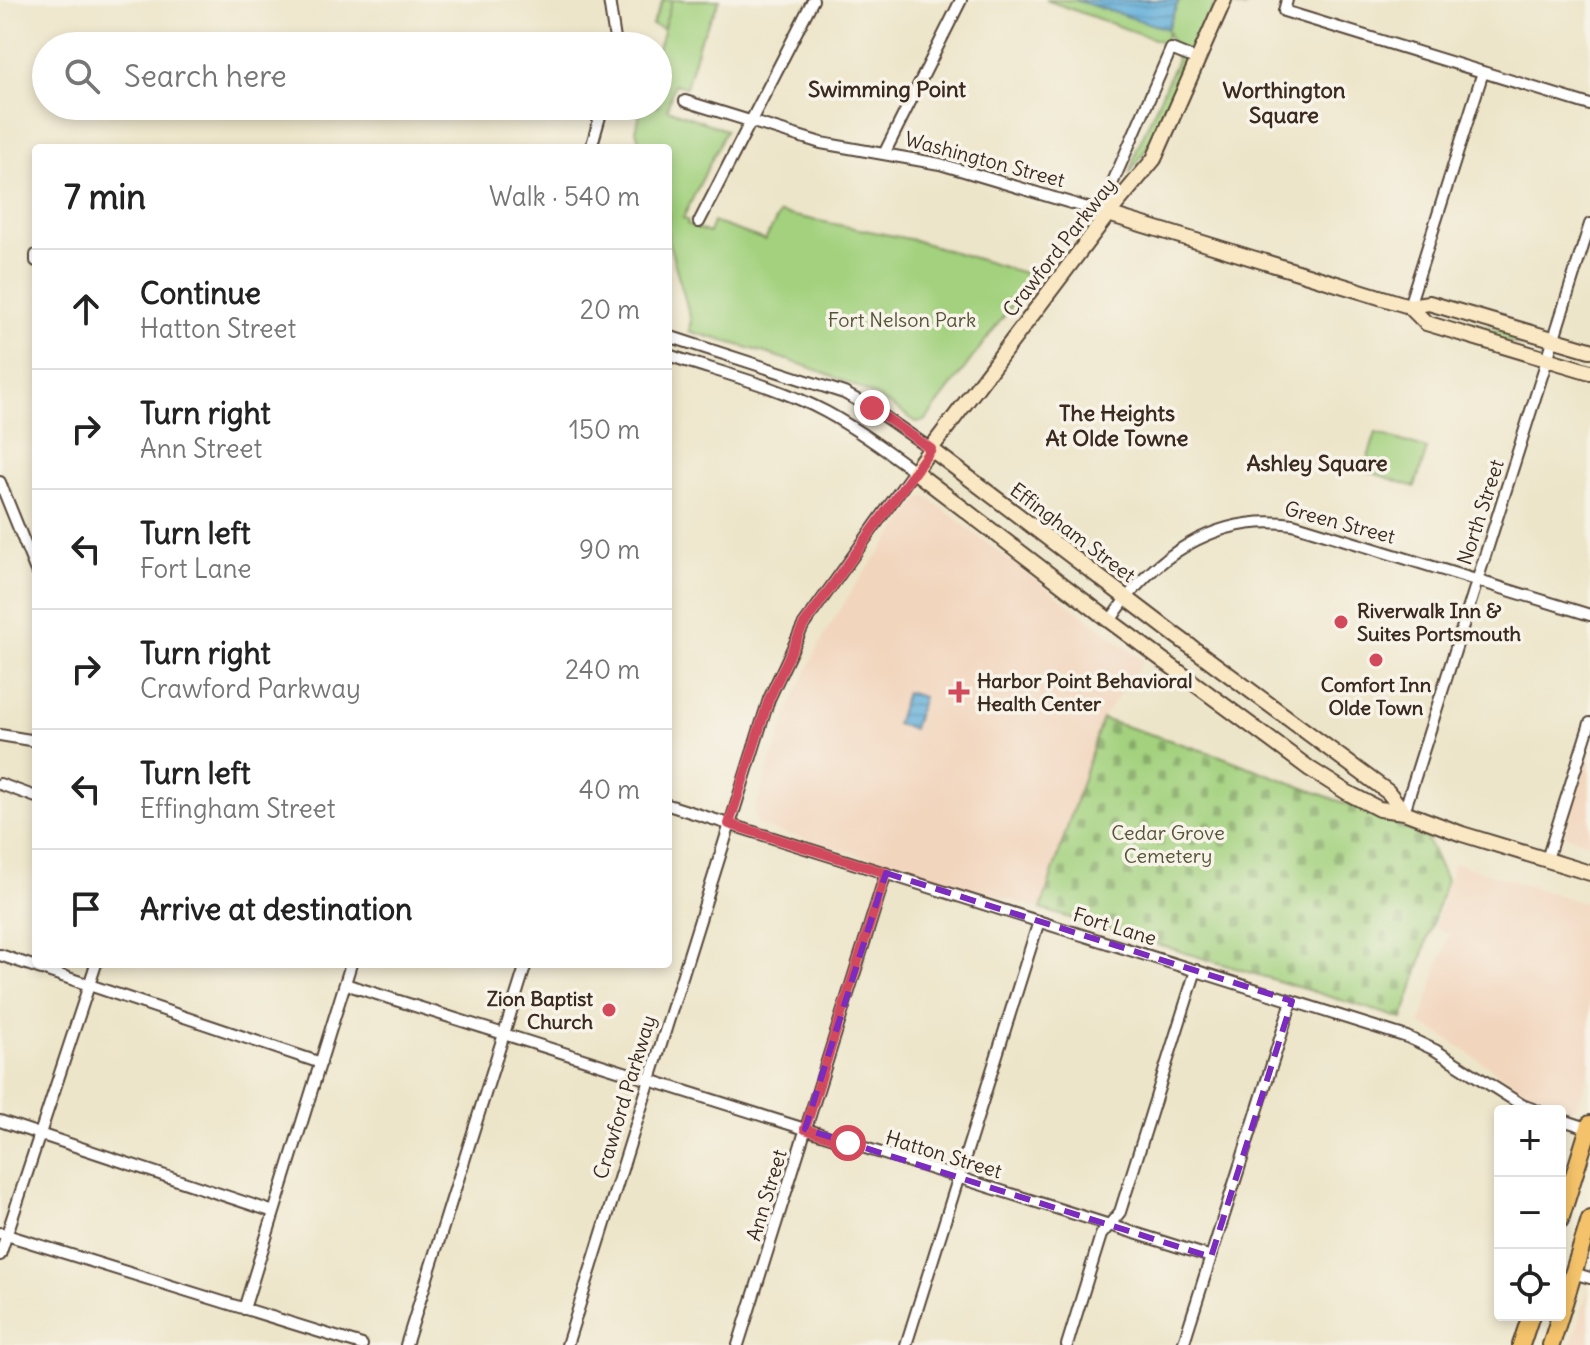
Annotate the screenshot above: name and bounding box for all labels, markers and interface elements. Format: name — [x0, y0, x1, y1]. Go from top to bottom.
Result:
search box — [32, 32, 672, 120]
icon: search — [60, 54, 104, 98]
text: Search here — [124, 57, 287, 95]
district label: Swimming Point — [808, 75, 967, 103]
district label: Worthington Square — [1222, 76, 1346, 129]
street label: Washington Street — [902, 126, 1068, 192]
street label: Crawford Parkway — [997, 172, 1121, 322]
text: 7 min — [64, 175, 146, 218]
text: Walk · 540 m — [489, 180, 640, 213]
text: Continue — [140, 274, 261, 312]
icon: ahead — [64, 287, 108, 331]
text: 20 m — [580, 293, 640, 326]
park label: Fort Nelson Park — [828, 307, 976, 332]
text: Hatton Street — [140, 312, 296, 345]
route end — [854, 390, 890, 426]
text: Turn right — [140, 394, 271, 432]
district label: The Heights At Olde Towne — [1046, 399, 1189, 452]
icon: right — [64, 407, 108, 451]
text: 150 m — [569, 413, 640, 446]
text: Ann Street — [140, 432, 262, 465]
district label: Ashley Square — [1246, 449, 1388, 477]
street label: North Street — [1451, 456, 1509, 568]
street label: Effingham Street — [1005, 477, 1141, 587]
street label: Green Street — [1282, 495, 1398, 549]
text: Turn left — [140, 514, 251, 552]
icon: left — [64, 527, 108, 571]
text: 90 m — [579, 533, 640, 566]
text: Fort Lane — [140, 552, 252, 585]
place label: Riverwalk Inn & Suites Portsmouth — [1357, 598, 1521, 646]
marker: Riverwalk Inn & Suites Portsmouth — [1332, 613, 1350, 631]
text: Turn right — [140, 634, 271, 672]
icon: right — [64, 647, 108, 691]
marker: Comfort Inn Olde Town — [1367, 651, 1385, 669]
text: 240 m — [565, 653, 640, 686]
place label: Harbor Point Behavioral Health Center — [977, 668, 1192, 716]
text: Crawford Parkway — [140, 672, 361, 705]
place label: Comfort Inn Olde Town — [1321, 672, 1432, 720]
marker: Harbor Point Behavioral Health Center — [948, 681, 970, 703]
text: Turn left — [140, 754, 251, 792]
icon: left — [64, 767, 108, 811]
text: 40 m — [579, 773, 640, 806]
text: Effingham Street — [140, 792, 336, 825]
park label: Cedar Grove Cemetery — [1111, 820, 1225, 868]
icon: arrive — [64, 887, 108, 931]
text: Arrive at destination — [140, 890, 412, 928]
street label: Fort Lane — [1070, 901, 1160, 951]
place label: Zion Baptist Church — [487, 986, 593, 1034]
marker: Zion Baptist Church — [600, 1001, 618, 1019]
street label: Crawford Parkway — [587, 1012, 661, 1182]
map controls — [1494, 1105, 1566, 1321]
button: + — [1494, 1105, 1566, 1177]
street label: Hatton Street — [883, 1124, 1005, 1184]
route start — [830, 1125, 866, 1161]
street label: Ann Street — [740, 1146, 792, 1244]
button: − — [1494, 1177, 1566, 1249]
button: locate — [1494, 1249, 1566, 1321]

